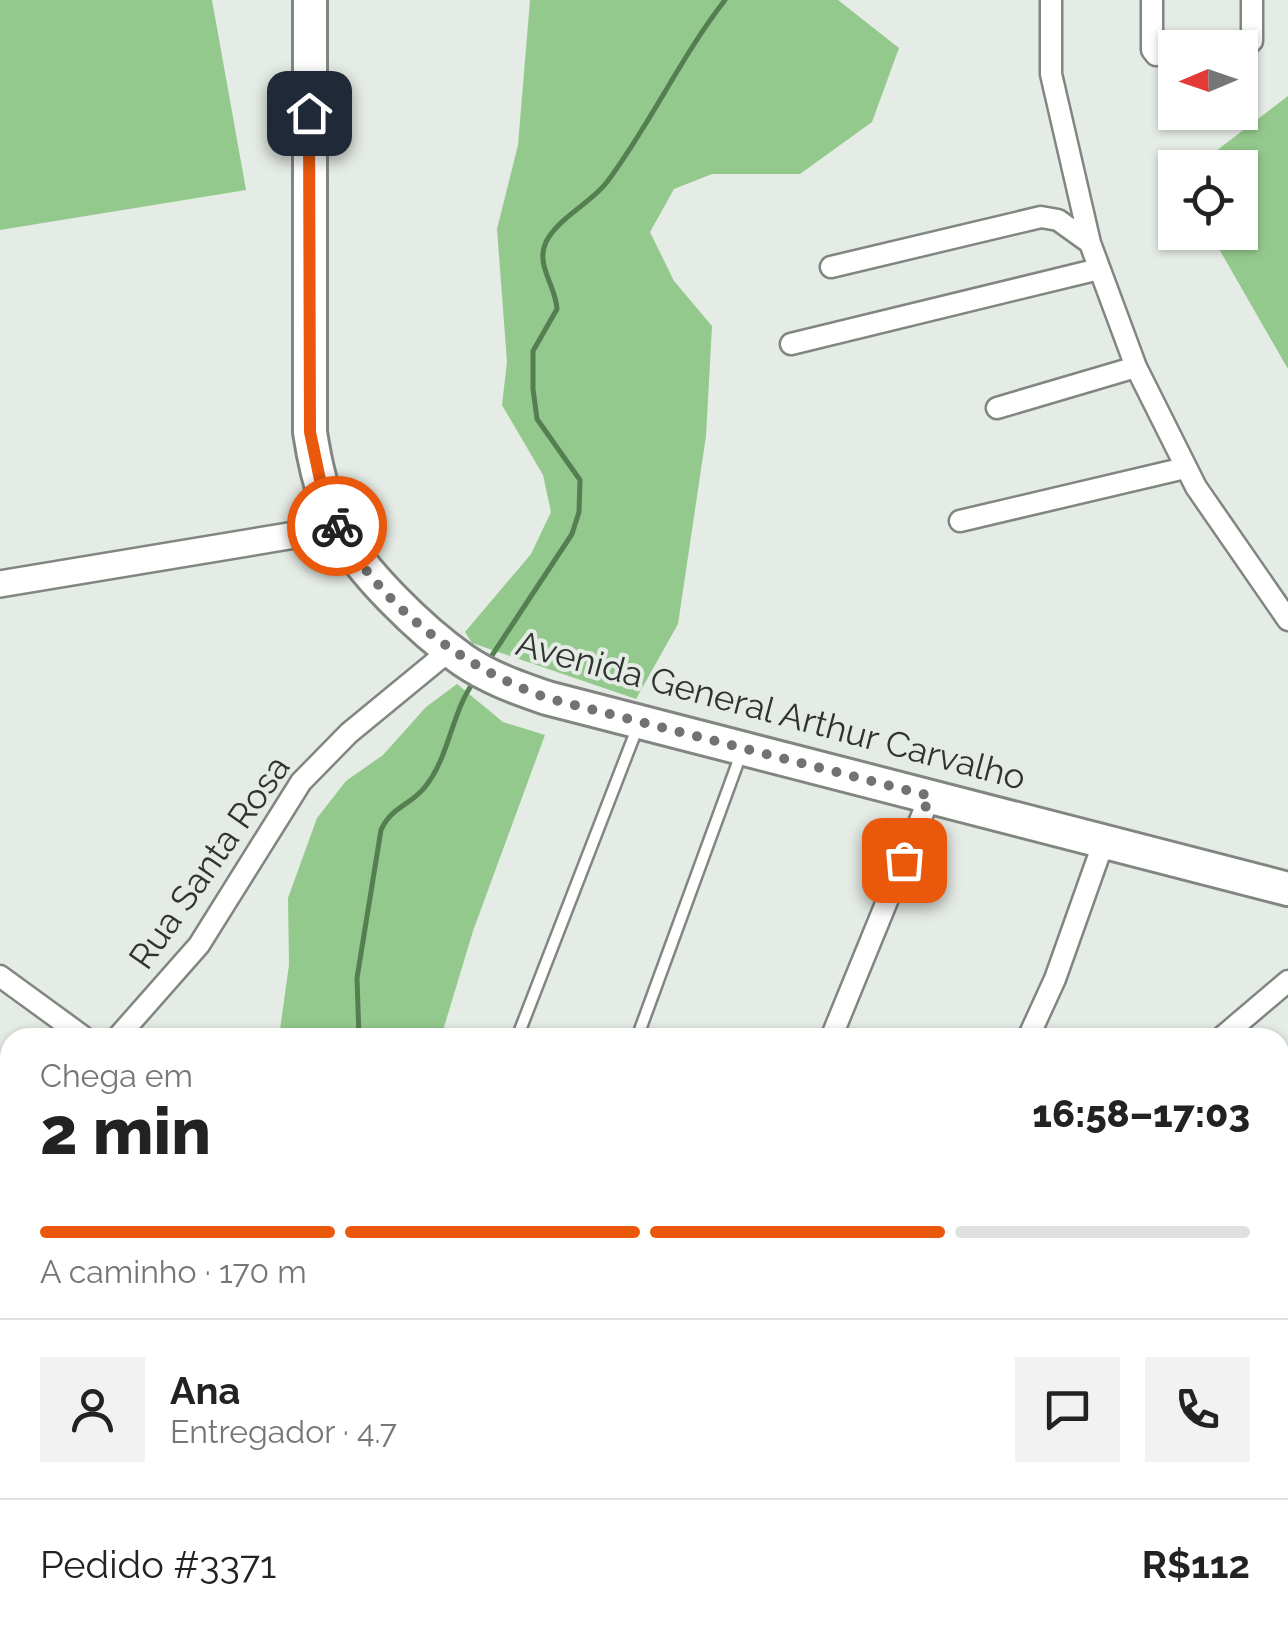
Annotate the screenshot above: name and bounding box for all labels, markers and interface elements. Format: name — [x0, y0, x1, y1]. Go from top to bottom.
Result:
north arrow — [1158, 30, 1258, 130]
map controls — [1158, 30, 1258, 250]
pin — [267, 71, 352, 156]
icon: home — [282, 86, 337, 141]
button: locate — [1158, 150, 1258, 250]
courier — [287, 476, 387, 576]
icon: bike — [310, 499, 365, 554]
street label: Avenida General Arthur Carvalho — [512, 622, 1030, 798]
street label: Rua Santa Rosa — [120, 748, 298, 976]
pin — [862, 818, 947, 903]
icon: bag — [877, 833, 932, 888]
text: Chega em — [40, 1057, 193, 1094]
text: 16:58–17:03 — [1032, 1091, 1250, 1136]
text: 2 min — [40, 1093, 211, 1169]
text: A caminho · 170 m — [40, 1253, 307, 1290]
button: person — [40, 1357, 145, 1462]
button: chat — [1015, 1357, 1120, 1462]
button: phone — [1145, 1357, 1250, 1462]
text: Ana — [170, 1368, 240, 1413]
text: Entregador · 4.7 — [170, 1413, 397, 1450]
text: Pedido #3371 — [40, 1542, 276, 1587]
text: R$112 — [1142, 1542, 1250, 1587]

